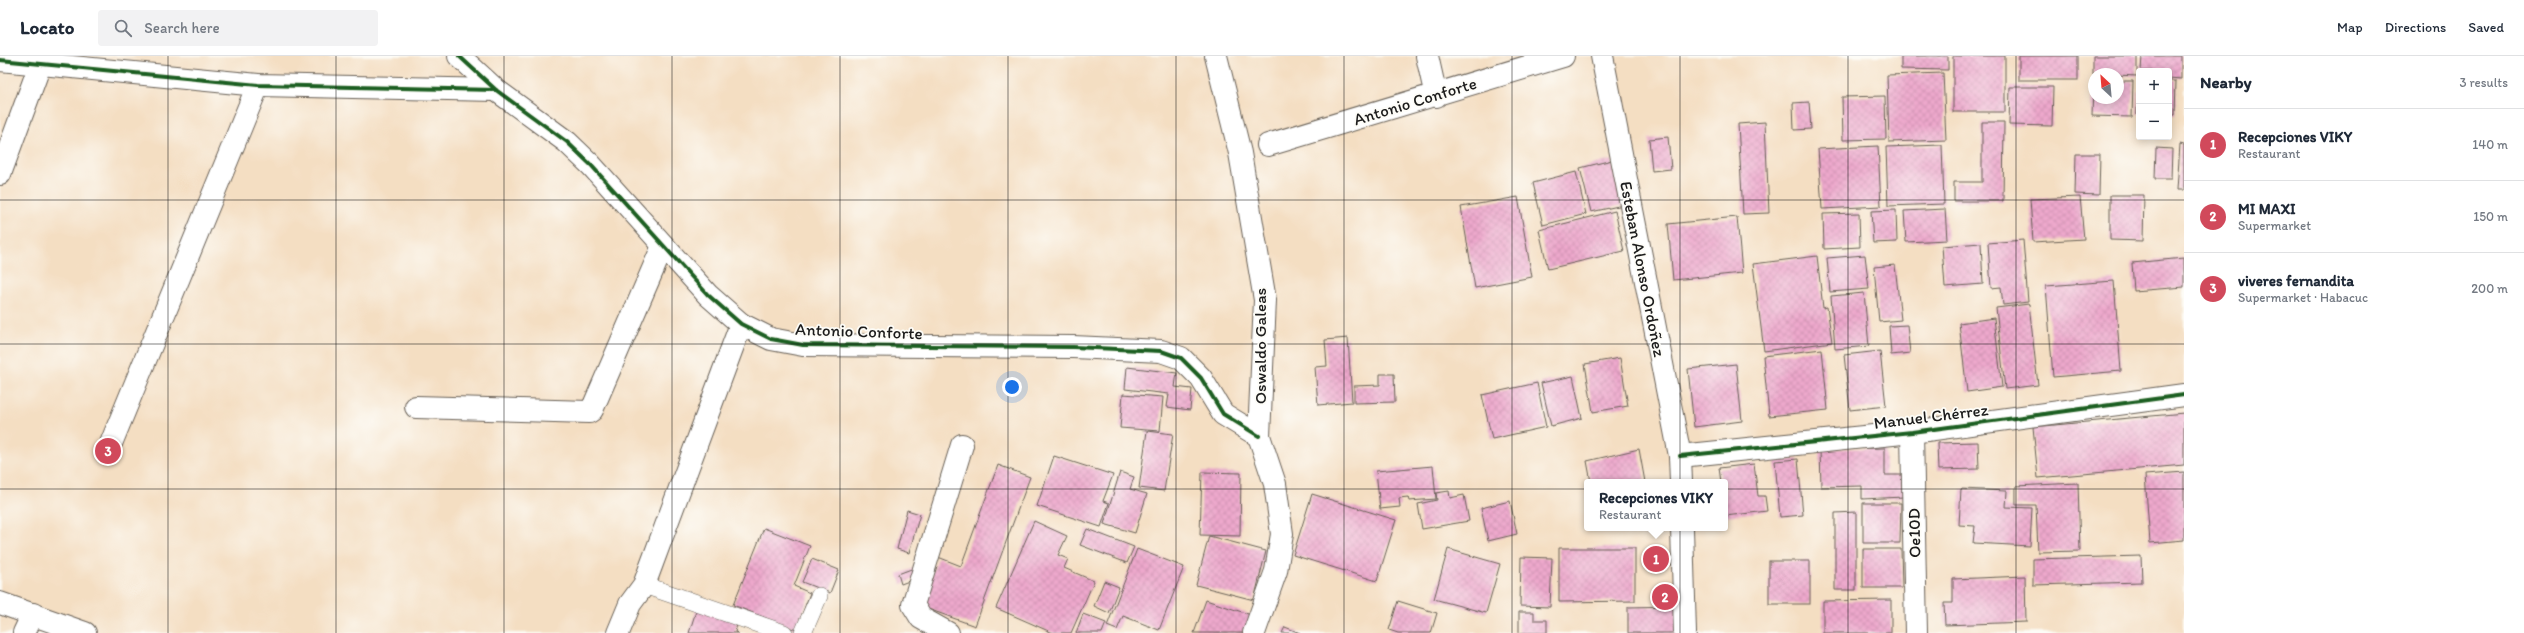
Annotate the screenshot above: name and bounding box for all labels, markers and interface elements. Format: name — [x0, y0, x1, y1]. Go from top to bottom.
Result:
search box — [98, 10, 378, 46]
text: Locato — [20, 16, 74, 39]
icon: search — [112, 17, 134, 39]
text: Search here — [144, 19, 220, 37]
text: Map — [2337, 19, 2363, 36]
text: Directions — [2385, 19, 2446, 36]
text: Saved — [2468, 19, 2504, 36]
north arrow — [2088, 68, 2124, 104]
map controls — [2136, 68, 2172, 140]
button: + — [2136, 68, 2172, 104]
text: Nearby — [2200, 72, 2252, 92]
street label: Antonio Conforte — [1351, 73, 1479, 129]
text: 3 results — [2459, 75, 2508, 90]
button: − — [2136, 104, 2172, 140]
text: Recepciones VIKY — [2238, 128, 2352, 146]
text: 1 — [2210, 137, 2216, 152]
text: 140 m — [2472, 137, 2508, 152]
text: Restaurant — [2238, 146, 2300, 161]
street label: Esteban Alonso Ordoñez — [1616, 179, 1670, 359]
text: MI MAXI — [2238, 200, 2296, 218]
text: 2 — [2210, 209, 2216, 224]
text: 150 m — [2473, 209, 2508, 224]
text: Supermarket — [2238, 218, 2311, 233]
text: viveres fernandita — [2238, 272, 2354, 290]
text: 3 — [2209, 281, 2217, 296]
text: 200 m — [2471, 281, 2508, 296]
street label: Oswaldo Galeas — [1250, 288, 1270, 404]
text: Supermarket · Habacuc — [2238, 290, 2368, 305]
street label: Antonio Conforte — [795, 319, 923, 343]
your location — [1002, 377, 1022, 397]
street label: Manuel Chérrez — [1873, 399, 1989, 433]
pin: 3 — [95, 436, 121, 466]
popup — [1584, 479, 1728, 531]
text: Recepciones VIKY — [1599, 489, 1713, 507]
text: Restaurant — [1599, 507, 1661, 522]
street label: Oe10D — [1904, 508, 1924, 558]
pin: 1 — [1643, 544, 1669, 574]
pin: 2 — [1652, 582, 1678, 612]

